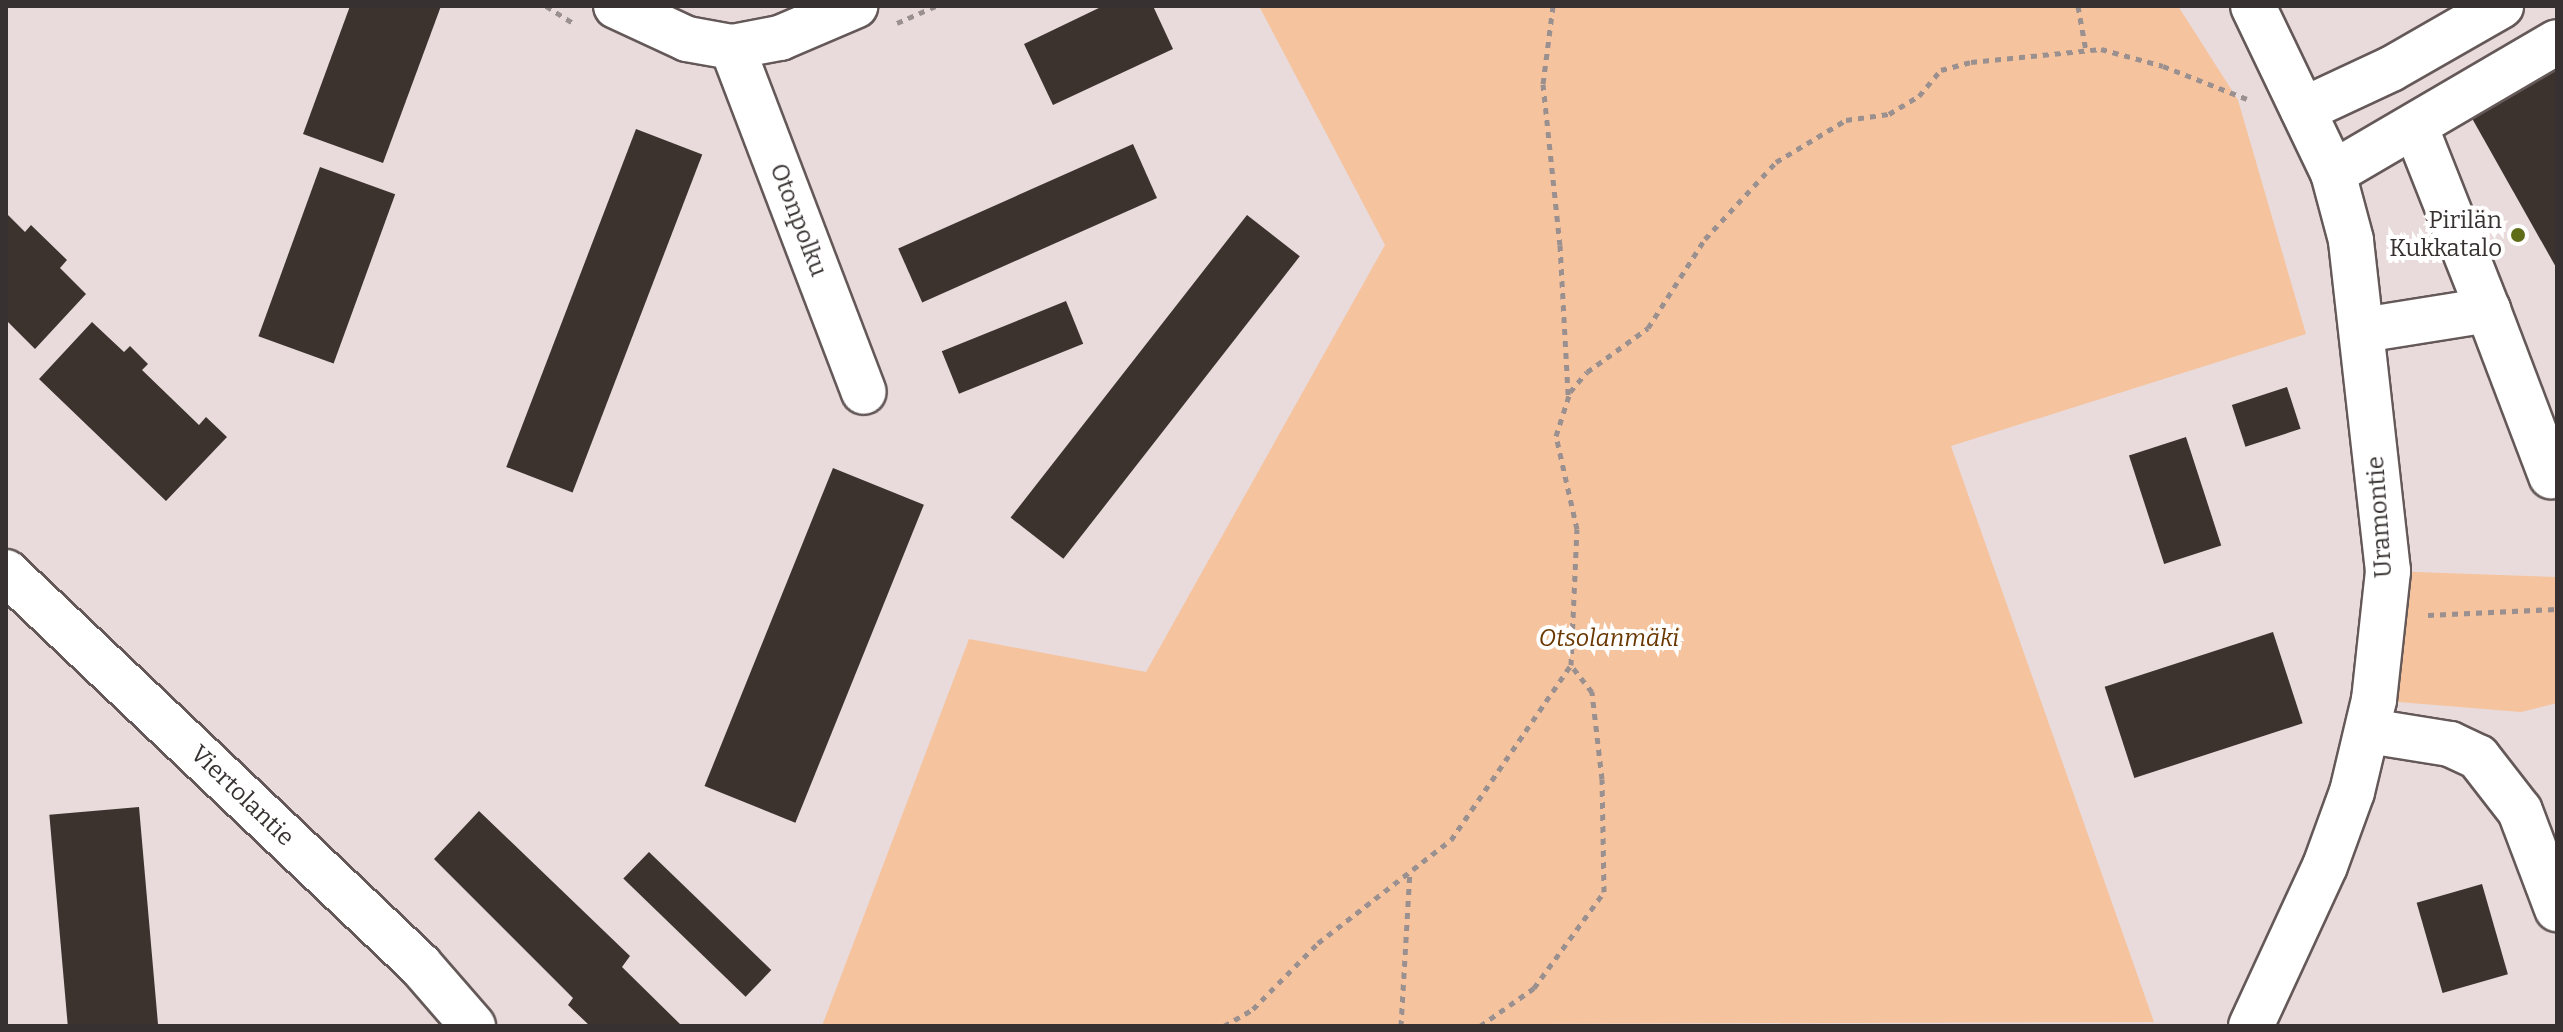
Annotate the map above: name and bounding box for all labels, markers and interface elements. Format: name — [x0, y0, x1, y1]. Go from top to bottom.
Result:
street label: Otonpolku — [763, 160, 833, 280]
place label: Pirilän Kukkatalo — [2389, 207, 2502, 263]
marker: Pirilän Kukkatalo — [2509, 226, 2527, 244]
street label: Uramontie — [2361, 455, 2399, 579]
park label: Otsolanmäki — [1539, 625, 1679, 653]
street label: Viertolantie — [184, 740, 300, 852]

